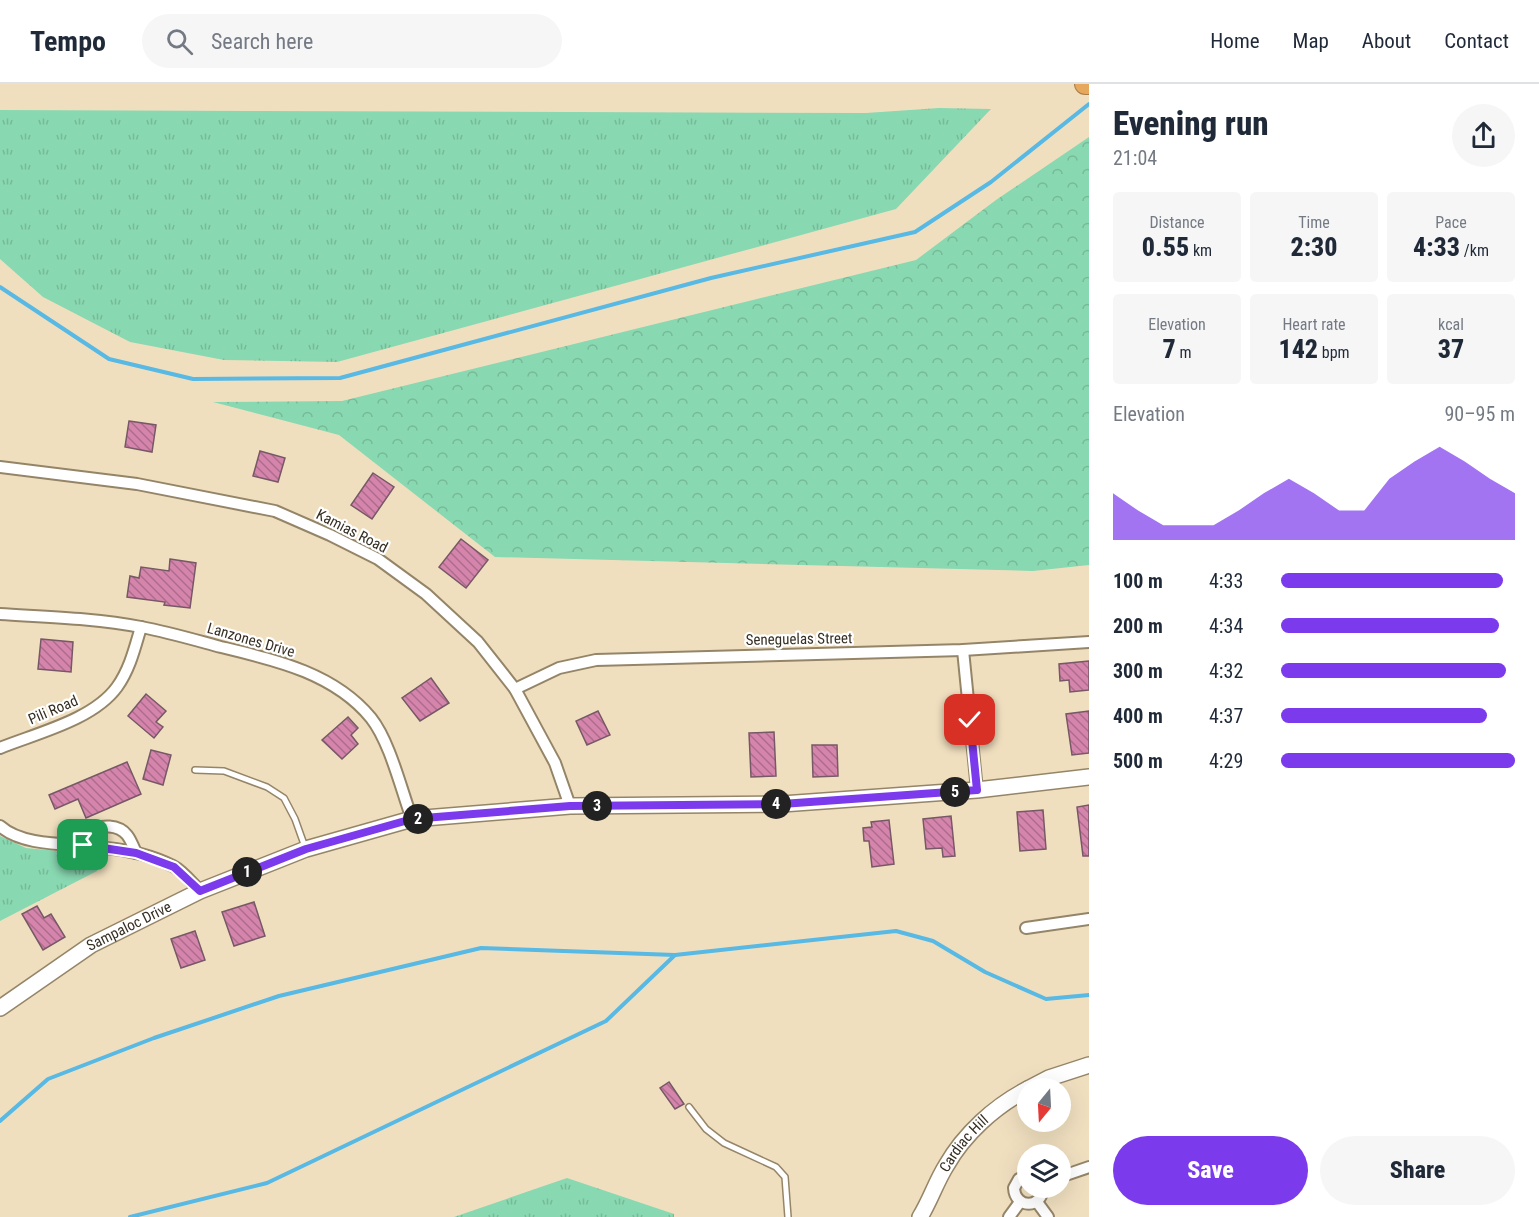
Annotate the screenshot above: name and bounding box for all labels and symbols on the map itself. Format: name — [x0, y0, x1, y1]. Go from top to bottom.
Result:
street label: Kamias Road — [313, 505, 391, 557]
street label: Lanzones Drive — [205, 619, 297, 661]
street label: Seneguelas Street — [745, 629, 853, 649]
street label: Pili Road — [25, 692, 81, 728]
pin — [944, 694, 995, 745]
pin: 5 — [940, 777, 970, 807]
pin: 4 — [761, 789, 791, 819]
pin: 3 — [582, 791, 612, 821]
pin: 2 — [403, 804, 433, 834]
pin — [57, 819, 108, 870]
pin: 1 — [232, 857, 262, 887]
street label: Sampaloc Drive — [84, 898, 174, 955]
north arrow — [1017, 1078, 1071, 1132]
street label: Cardiac Hill — [935, 1111, 992, 1175]

